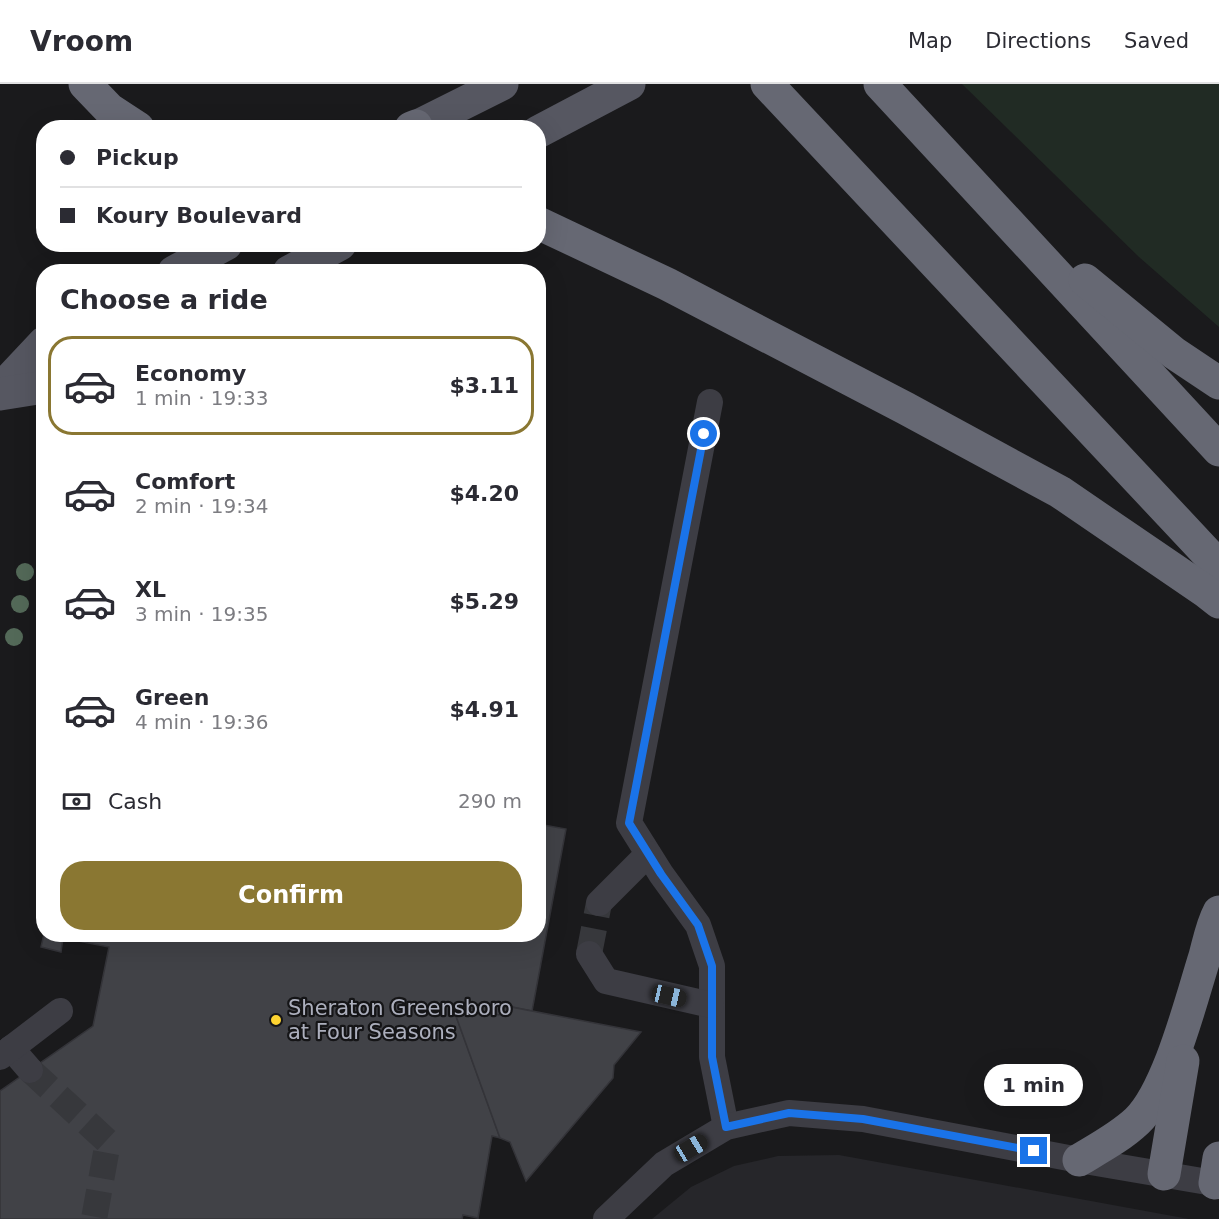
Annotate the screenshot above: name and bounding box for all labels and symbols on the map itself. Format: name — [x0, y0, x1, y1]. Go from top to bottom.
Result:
route start — [690, 420, 717, 447]
car — [649, 983, 689, 1009]
place label: Sheraton Greensboro at Four Seasons — [288, 996, 512, 1044]
marker: Sheraton Greensboro at Four Seasons — [269, 1013, 283, 1027]
callout: 1 min — [984, 1064, 1084, 1106]
car — [671, 1131, 711, 1165]
route end — [1020, 1137, 1047, 1164]

